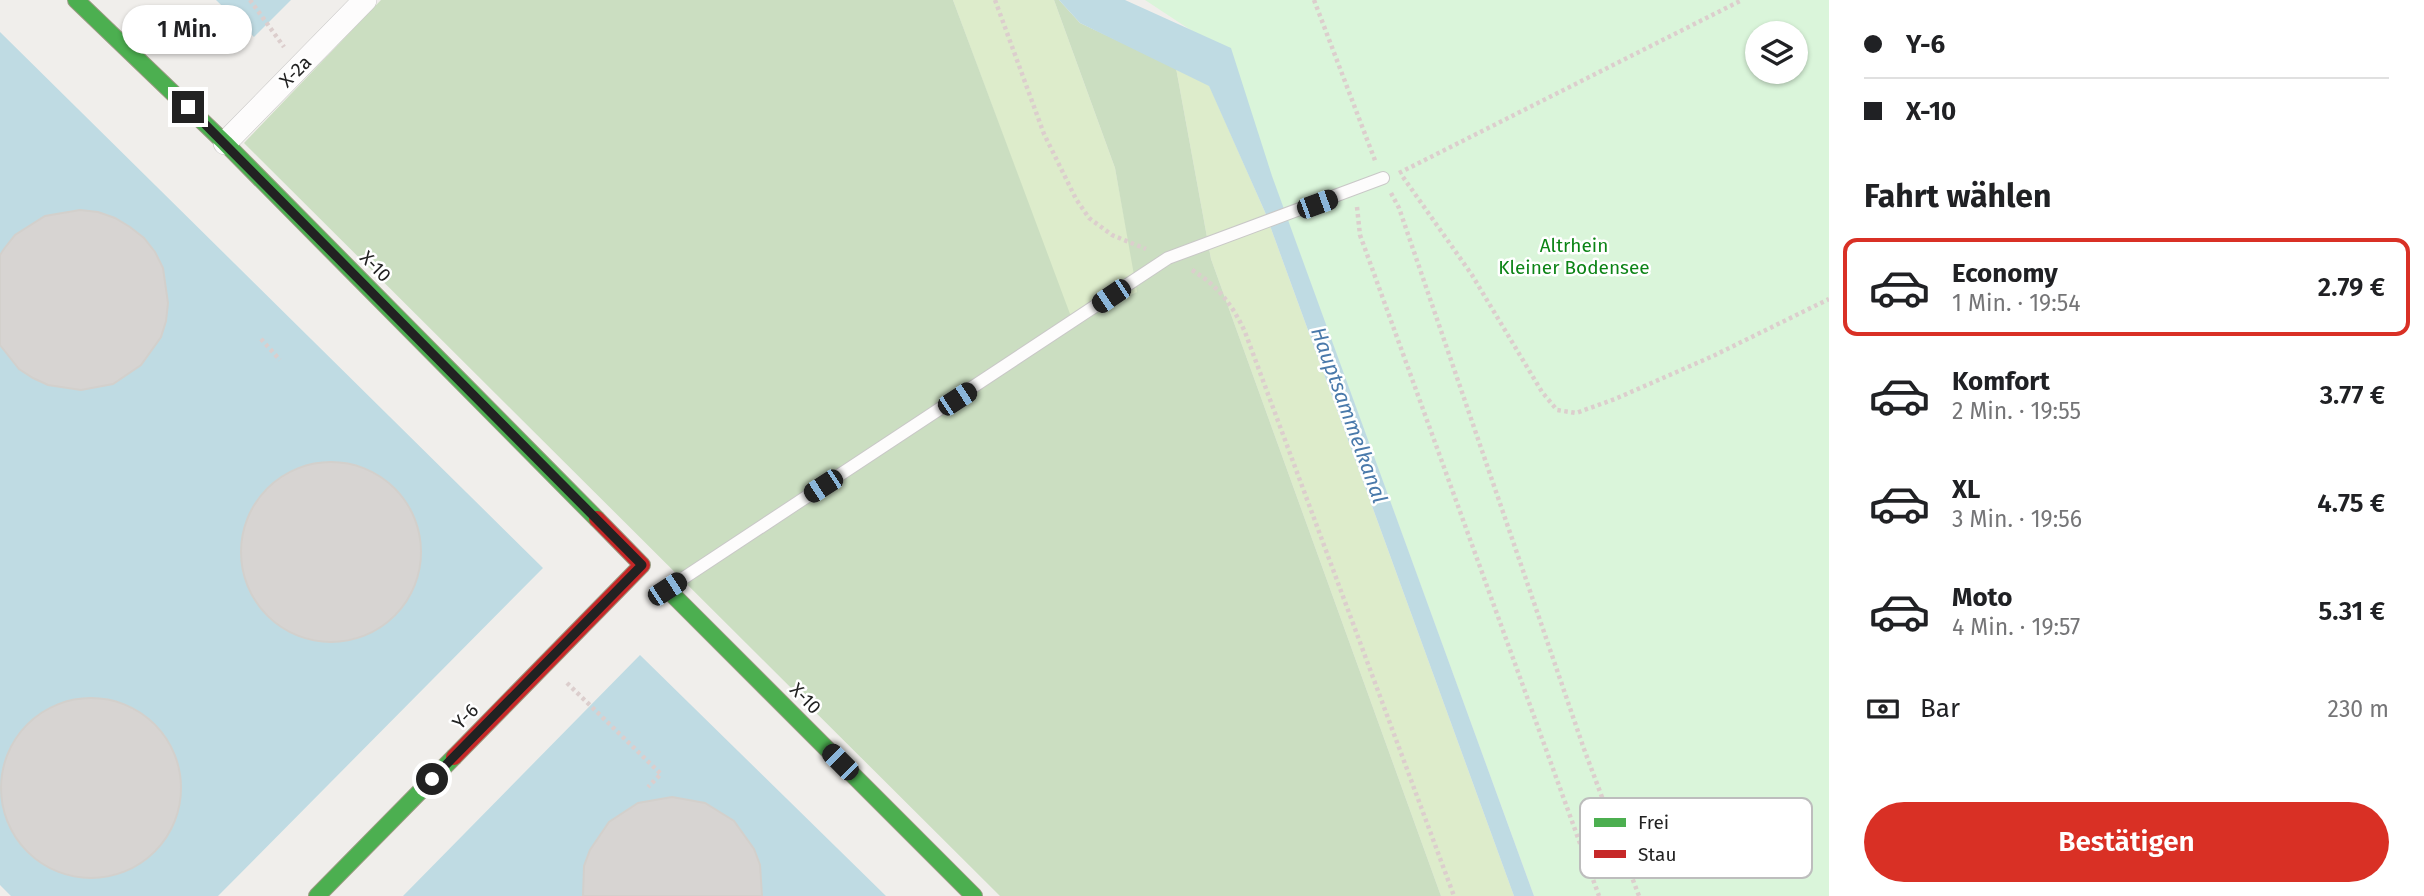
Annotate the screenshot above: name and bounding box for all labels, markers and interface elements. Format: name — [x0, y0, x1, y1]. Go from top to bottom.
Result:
callout: 1 Min. — [123, 6, 253, 55]
text: 1 Min. — [157, 15, 217, 43]
map controls — [1745, 21, 1808, 84]
button: layers — [1745, 21, 1808, 84]
text: Y-6 — [1906, 29, 1945, 60]
street label: X-2a — [275, 51, 316, 92]
route end — [172, 91, 204, 123]
text: X-10 — [1906, 96, 1956, 127]
text: Fahrt wählen — [1864, 177, 2051, 215]
car — [1294, 187, 1341, 221]
park label: Altrhein Kleiner Bodensee — [1498, 234, 1650, 279]
street label: X-10 — [355, 246, 396, 287]
icon: car — [1868, 256, 1931, 319]
text: Economy — [1952, 258, 2058, 289]
text: 2.79 € — [2318, 272, 2385, 303]
car — [1088, 276, 1135, 316]
text: 1 Min. · 19:54 — [1952, 289, 2081, 317]
water label: Hauptsammelkanal — [1305, 323, 1393, 507]
icon: car — [1868, 364, 1931, 427]
text: Komfort — [1952, 366, 2050, 397]
car — [934, 379, 981, 419]
text: 3.77 € — [2320, 380, 2385, 411]
text: 2 Min. · 19:55 — [1952, 397, 2081, 425]
car — [800, 466, 847, 506]
icon: car — [1868, 472, 1931, 535]
text: XL — [1952, 474, 1980, 505]
text: 4.75 € — [2317, 488, 2385, 519]
text: 3 Min. · 19:56 — [1952, 505, 2082, 533]
car — [644, 569, 691, 609]
icon: car — [1868, 580, 1931, 643]
text: Moto — [1952, 582, 2012, 613]
text: 5.31 € — [2318, 596, 2385, 627]
text: 4 Min. · 19:57 — [1952, 613, 2080, 641]
street label: X-10 — [785, 678, 826, 719]
icon: cash — [1864, 690, 1902, 728]
text: Bar — [1920, 693, 1960, 724]
text: 230 m — [2328, 695, 2389, 723]
street label: Y-6 — [448, 699, 483, 734]
car — [818, 740, 863, 784]
route start — [416, 763, 448, 795]
legend — [1580, 798, 1812, 878]
button: Bestätigen — [1864, 802, 2389, 882]
text: Frei — [1638, 811, 1669, 834]
text: Stau — [1638, 843, 1676, 866]

